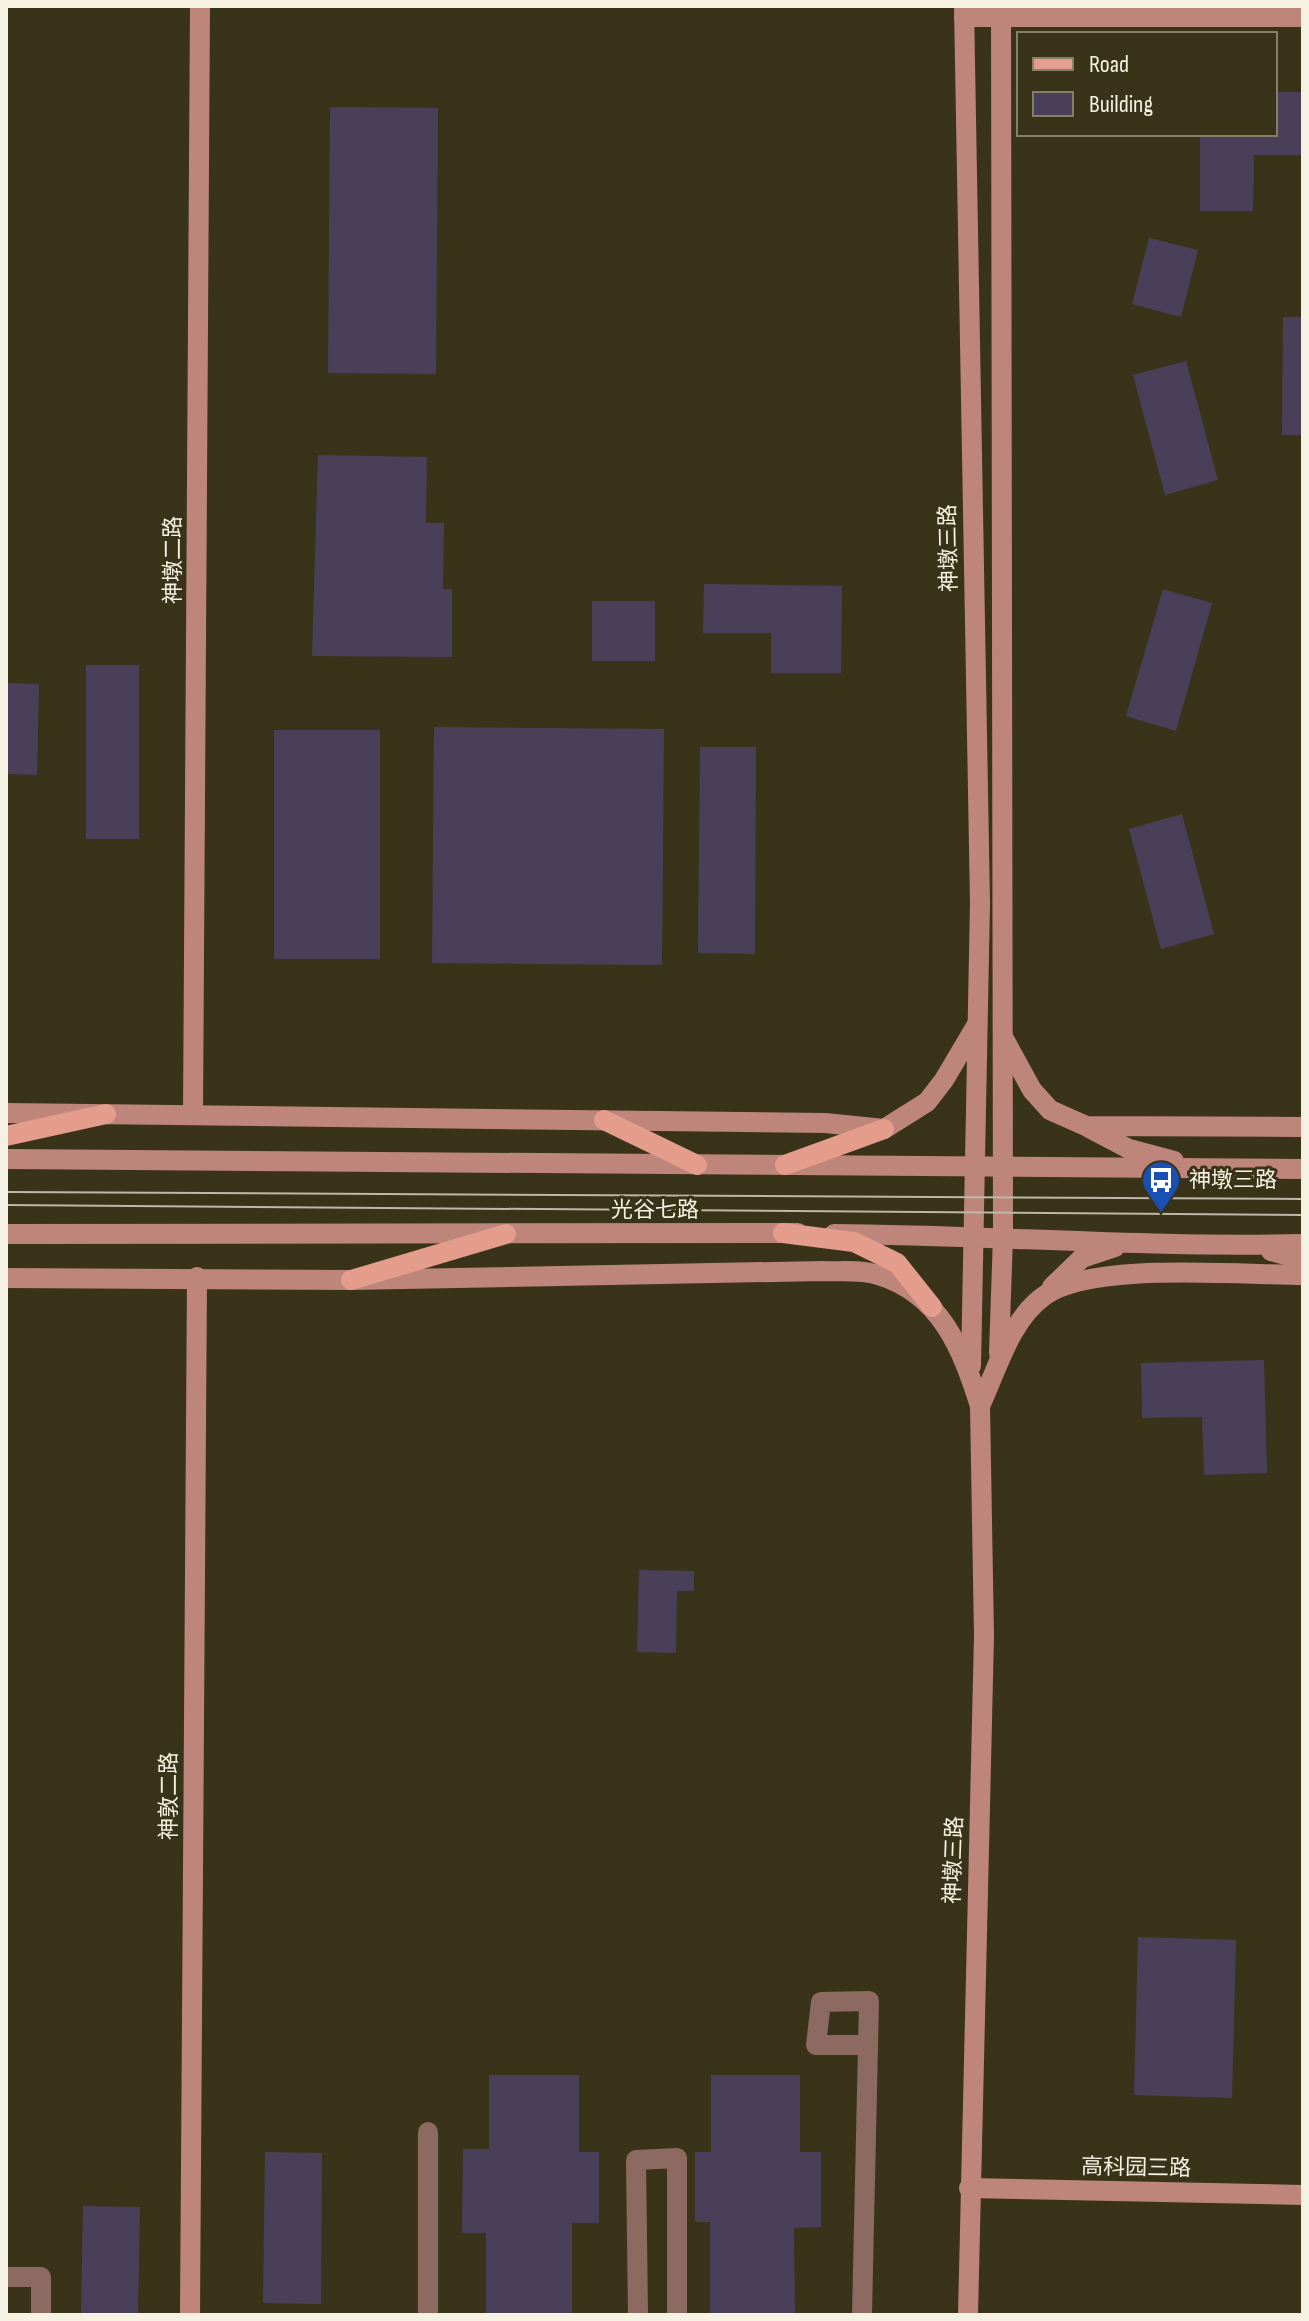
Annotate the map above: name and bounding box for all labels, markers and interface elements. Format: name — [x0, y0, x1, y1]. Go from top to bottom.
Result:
legend — [1017, 32, 1277, 136]
text: Road — [1089, 50, 1129, 79]
text: Building — [1089, 90, 1153, 119]
street label: 神墩三路 — [935, 504, 963, 592]
street label: 神墩二路 — [160, 516, 187, 604]
bus stop icon: 神墩三路 — [1140, 1159, 1182, 1214]
place label: 神墩三路 — [1189, 1167, 1277, 1194]
street label: 光谷七路 — [611, 1197, 699, 1224]
street label: 神敦二路 — [156, 1752, 183, 1840]
street label: 神墩三路 — [939, 1816, 969, 1904]
street label: 高科园三路 — [1081, 2154, 1191, 2182]

